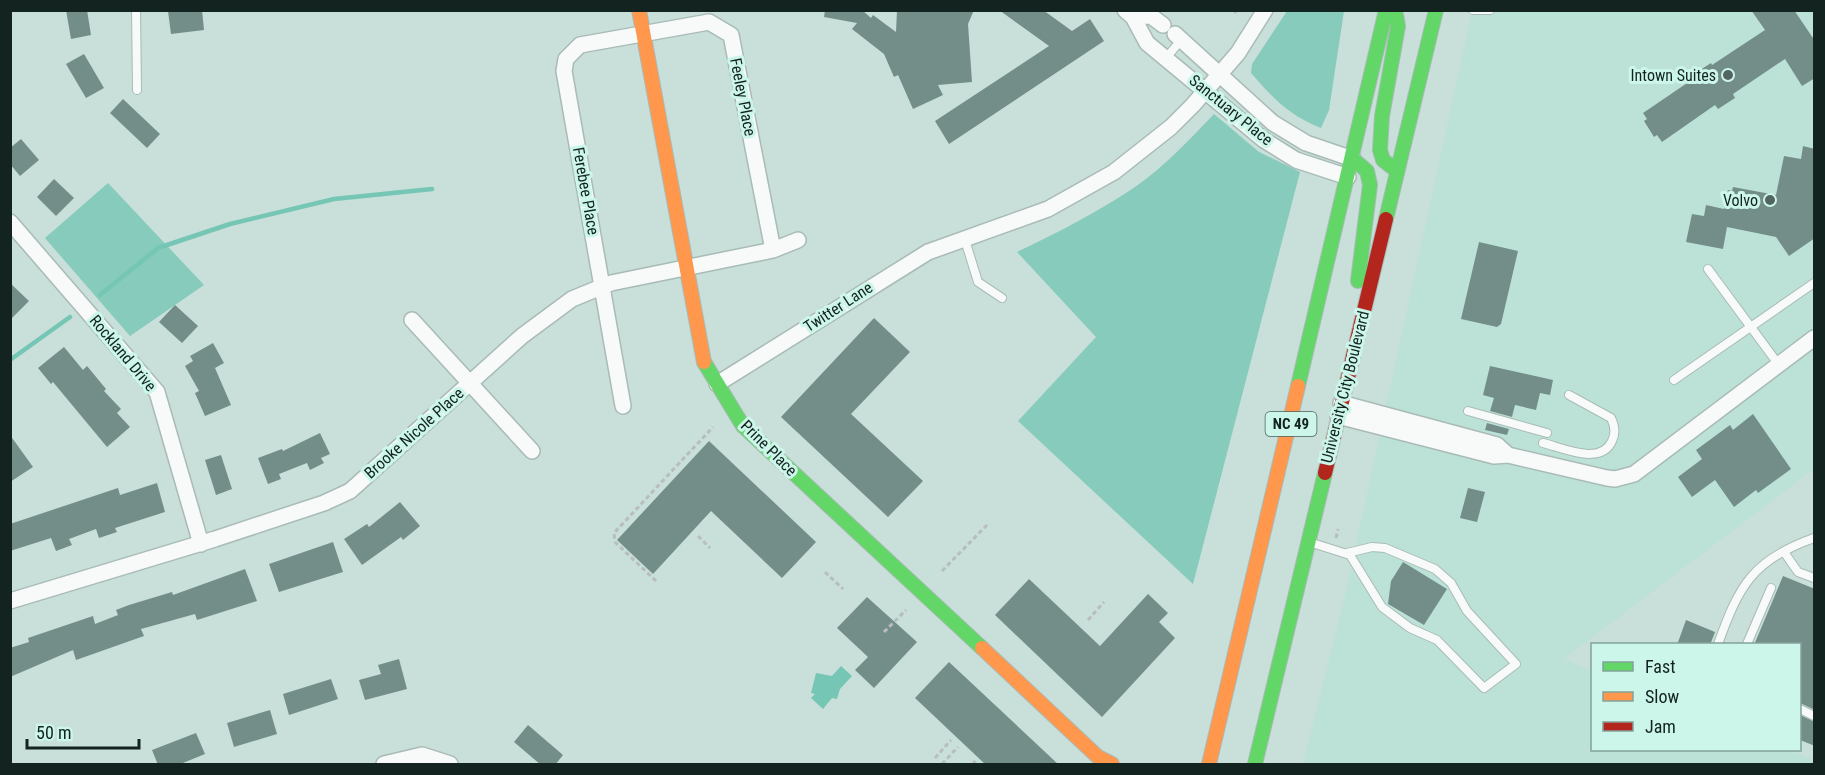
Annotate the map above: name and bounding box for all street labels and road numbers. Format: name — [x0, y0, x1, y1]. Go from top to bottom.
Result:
street label: Feeley Place — [726, 56, 760, 138]
street label: Sanctuary Place — [1186, 71, 1276, 149]
street label: Ferebee Place — [569, 146, 603, 236]
street label: Twitter Lane — [800, 278, 876, 336]
street label: University City Boulevard — [1317, 309, 1373, 465]
street label: Rockland Drive — [86, 311, 160, 395]
street label: Brooke Nicole Place — [361, 384, 467, 482]
road number: NC 49 — [1266, 412, 1316, 436]
street label: Prine Place — [737, 416, 801, 480]

